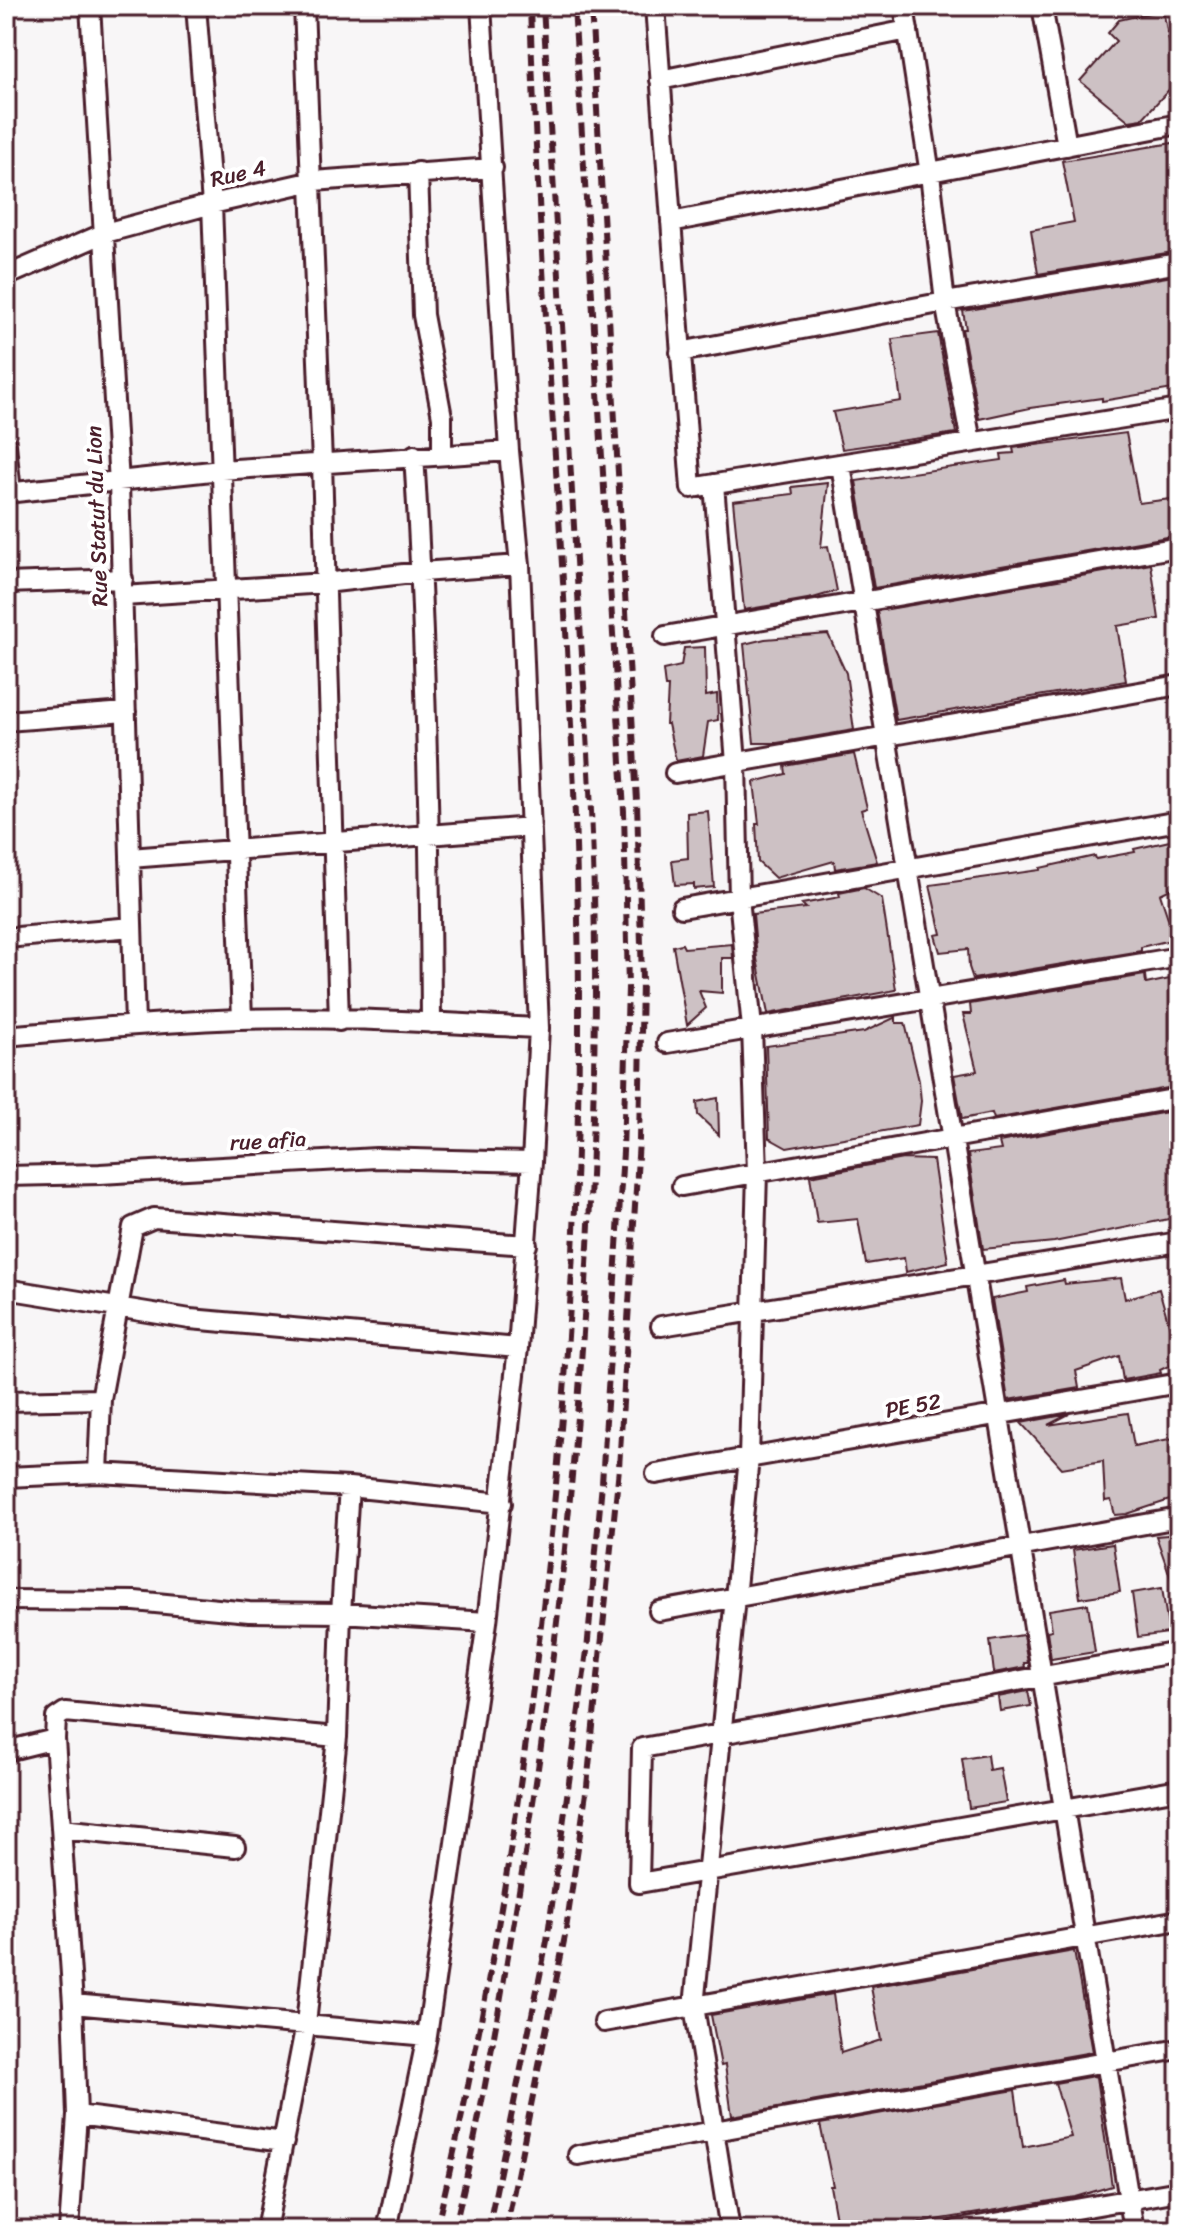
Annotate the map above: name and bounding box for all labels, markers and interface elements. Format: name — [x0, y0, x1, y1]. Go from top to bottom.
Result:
street label: Rue 4 — [206, 148, 270, 199]
street label: Rue Statut du Lion — [74, 425, 119, 607]
street label: rue afia — [229, 1119, 307, 1162]
street label: PE 52 — [882, 1381, 945, 1430]

